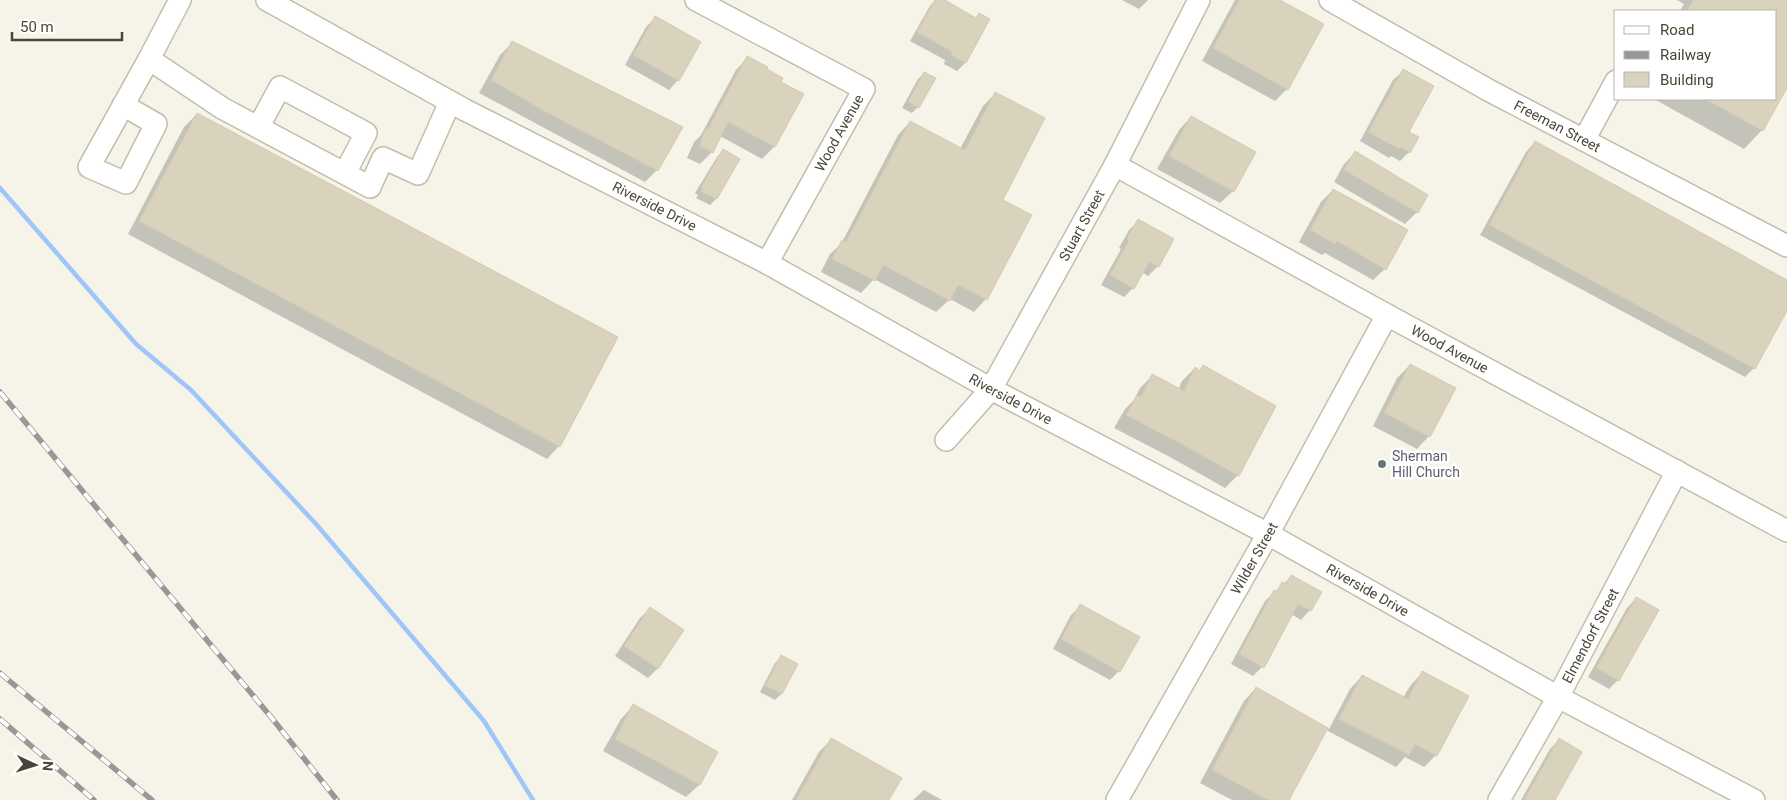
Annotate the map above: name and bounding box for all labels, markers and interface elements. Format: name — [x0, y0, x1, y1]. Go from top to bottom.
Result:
scale bar — [12, 10, 122, 42]
legend — [1614, 10, 1777, 100]
text: 50 m — [20, 18, 54, 36]
text: Road — [1660, 21, 1694, 39]
text: Railway — [1660, 46, 1711, 64]
text: Building — [1660, 71, 1714, 89]
street label: Wood Avenue — [811, 92, 867, 174]
street label: Freeman Street — [1511, 97, 1604, 155]
street label: Riverside Drive — [610, 178, 699, 234]
street label: Stuart Street — [1056, 187, 1108, 264]
street label: Wood Avenue — [1408, 322, 1491, 376]
street label: Riverside Drive — [966, 370, 1055, 428]
place label: Sherman Hill Church — [1392, 448, 1460, 480]
marker: Sherman Hill Church — [1376, 458, 1388, 470]
street label: Wilder Street — [1228, 519, 1281, 597]
street label: Riverside Drive — [1324, 561, 1412, 619]
street label: Elmendorf Street — [1559, 585, 1622, 686]
north arrow — [10, 740, 60, 790]
text: N — [40, 760, 56, 771]

